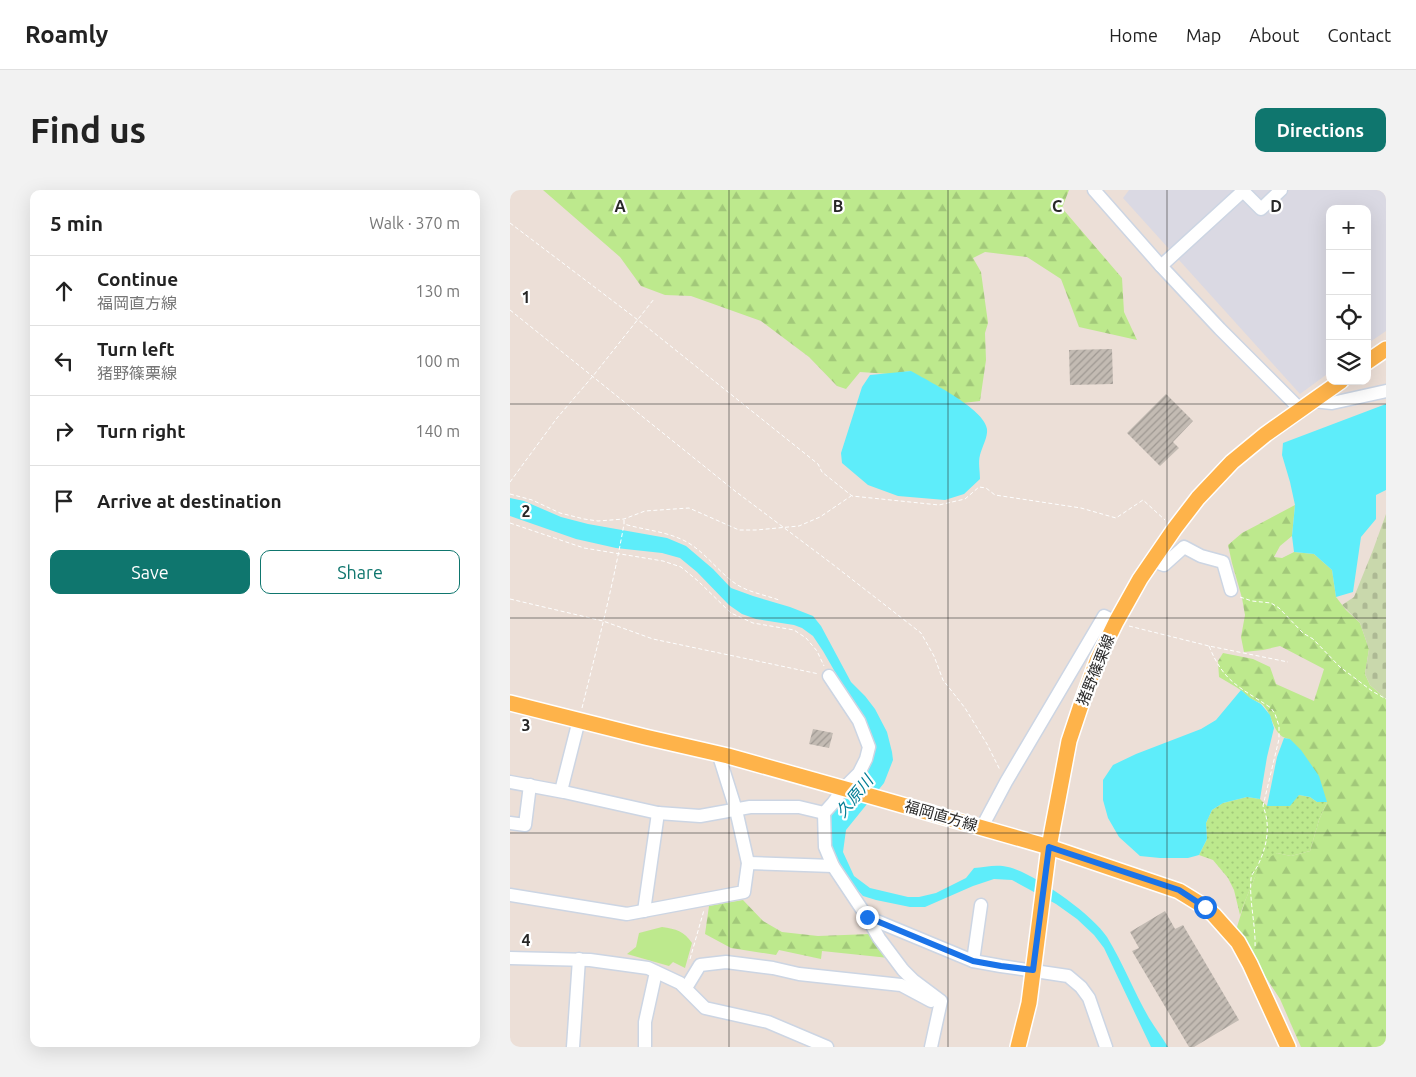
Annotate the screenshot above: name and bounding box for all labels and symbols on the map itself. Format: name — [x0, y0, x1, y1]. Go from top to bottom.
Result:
text: A — [614, 197, 626, 215]
text: B — [833, 197, 843, 215]
text: C — [1052, 197, 1062, 215]
text: D — [1270, 197, 1282, 215]
text: 1 — [521, 288, 531, 306]
text: 2 — [521, 502, 531, 520]
street label: 猪野篠栗線 — [1074, 632, 1117, 708]
text: 3 — [521, 716, 531, 734]
water label: 久原川 — [832, 770, 877, 820]
street label: 福岡直方線 — [903, 797, 980, 834]
route start — [1194, 896, 1217, 919]
route end — [856, 906, 879, 929]
text: 4 — [521, 931, 531, 949]

